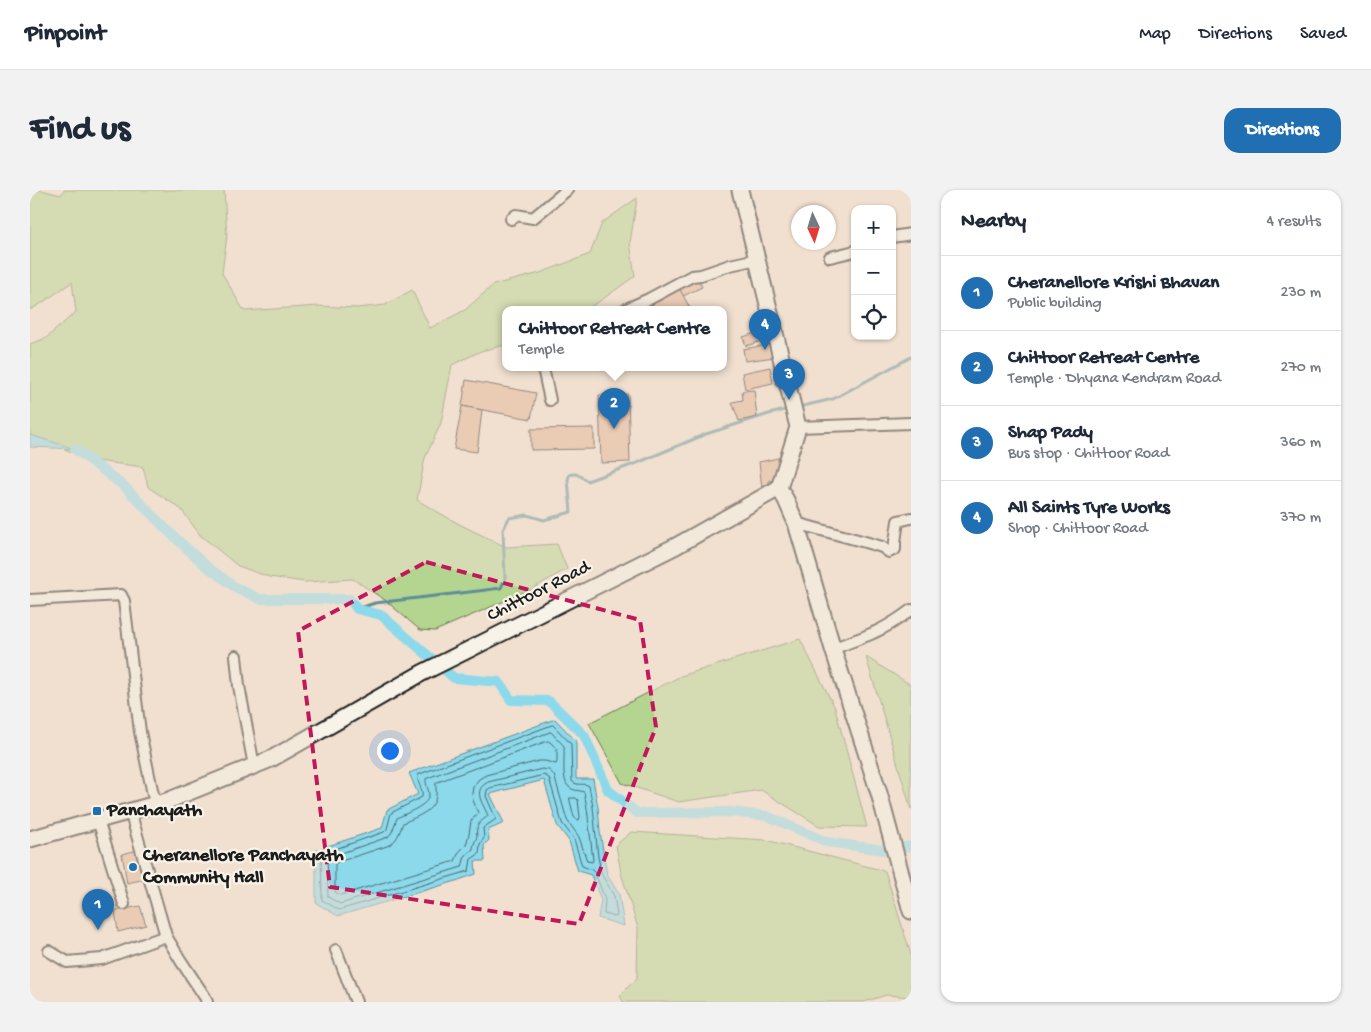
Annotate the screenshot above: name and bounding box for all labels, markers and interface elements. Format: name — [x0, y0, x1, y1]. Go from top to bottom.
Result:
text: Pinpoint — [25, 20, 106, 49]
text: Map — [1139, 24, 1171, 45]
text: Directions — [1199, 24, 1272, 45]
text: Saved — [1300, 24, 1346, 45]
button: Directions — [1224, 108, 1341, 153]
text: Find us — [30, 110, 130, 151]
north arrow — [791, 205, 836, 250]
map controls — [851, 205, 896, 340]
button: + — [851, 205, 896, 250]
text: Nearby — [961, 210, 1026, 235]
text: 4 results — [1266, 213, 1321, 232]
button: − — [851, 250, 896, 295]
text: Cheranellore Krishi Bhavan — [1008, 272, 1219, 295]
text: 1 — [974, 284, 980, 303]
text: 230 m — [1281, 284, 1321, 303]
button: locate — [851, 295, 896, 340]
text: Public building — [1008, 295, 1102, 314]
popup — [502, 306, 727, 371]
pin: 4 — [749, 309, 781, 350]
text: Chittoor Retreat Centre — [519, 318, 710, 341]
text: Temple — [519, 341, 564, 360]
text: Chittoor Retreat Centre — [1008, 347, 1199, 370]
pin: 3 — [773, 359, 805, 400]
text: 2 — [973, 359, 981, 378]
text: 270 m — [1281, 359, 1321, 378]
text: Temple · Dhyana Kendram Road — [1008, 370, 1221, 389]
pin: 2 — [598, 388, 630, 429]
text: Shap Pady — [1008, 422, 1093, 445]
text: 3 — [973, 434, 981, 453]
text: 360 m — [1280, 434, 1321, 453]
text: Bus stop · Chittoor Road — [1008, 445, 1169, 464]
text: All Saints Tyre Works — [1008, 497, 1170, 520]
text: 4 — [973, 509, 981, 528]
text: 370 m — [1280, 509, 1321, 528]
text: Shop · Chittoor Road — [1008, 520, 1148, 539]
street label: Chittoor Road — [484, 555, 596, 628]
your location — [377, 738, 403, 764]
place label: Panchayath — [106, 800, 203, 823]
marker: Panchayath — [91, 805, 103, 817]
place label: Cheranellore Panchayath Community Hall — [142, 845, 345, 890]
marker: Cheranellore Panchayath Community Hall — [127, 861, 139, 873]
pin: 1 — [82, 889, 114, 930]

